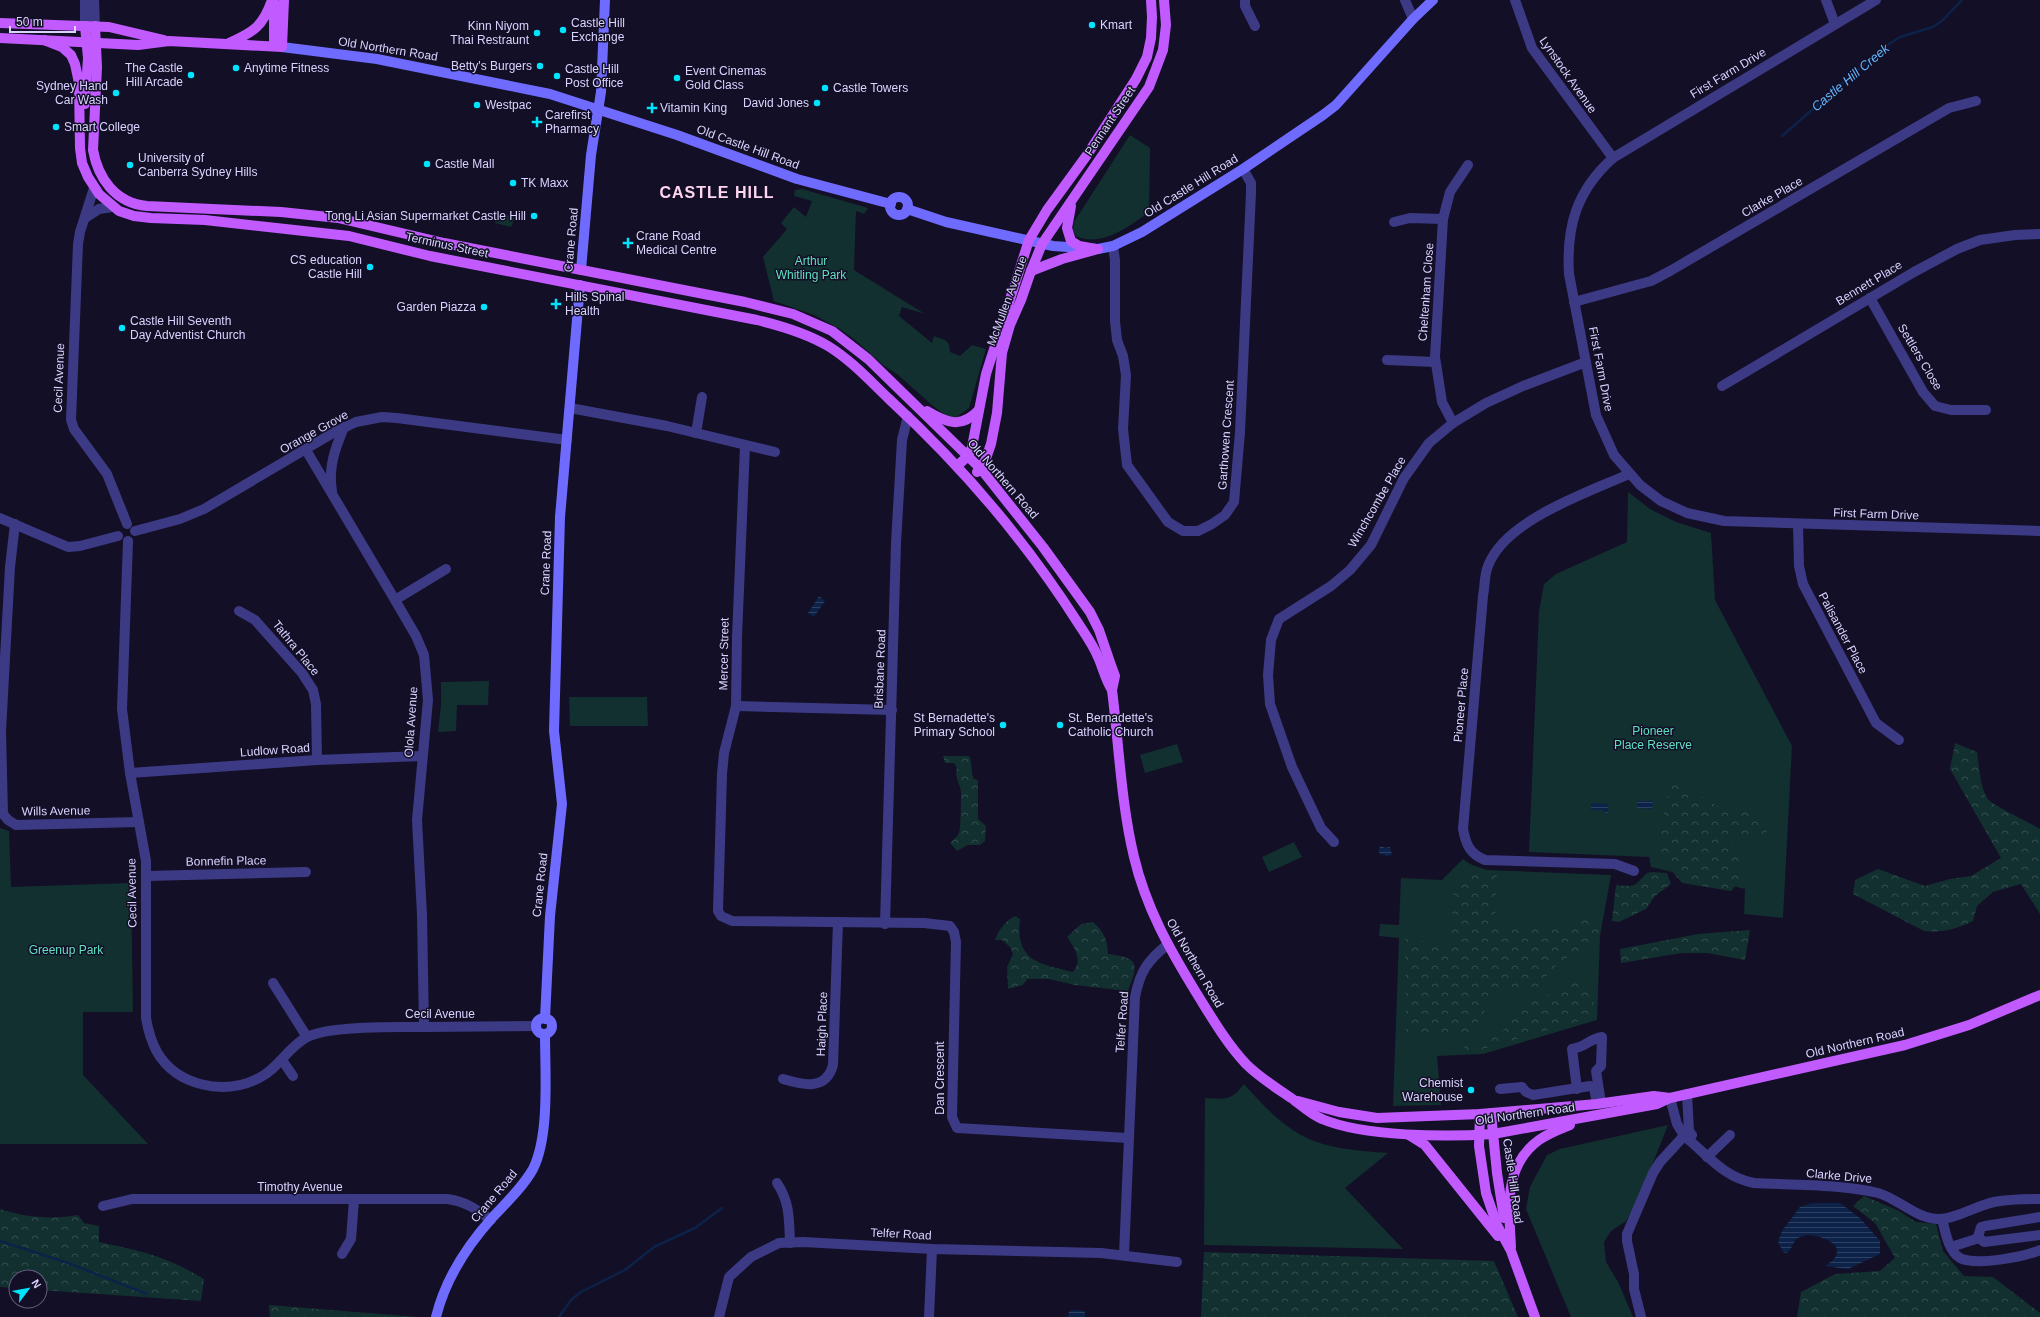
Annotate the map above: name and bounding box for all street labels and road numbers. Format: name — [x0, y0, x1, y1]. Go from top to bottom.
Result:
street label: Old Northern Road — [337, 34, 439, 64]
street label: Lynstock Avenue — [1536, 34, 1600, 116]
street label: First Farm Drive — [1688, 45, 1769, 101]
street label: Pennant Street — [1082, 83, 1139, 158]
street label: Old Castle Hill Road — [695, 122, 801, 172]
street label: Old Castle Hill Road — [1141, 151, 1241, 221]
street label: Clarke Place — [1739, 174, 1805, 220]
street label: Crane Road — [561, 207, 581, 273]
street label: Terminus Street — [404, 229, 490, 261]
street label: Cheltenham Close — [1416, 242, 1436, 342]
street label: McMullen Avenue — [984, 254, 1030, 348]
street label: Bennett Place — [1833, 258, 1905, 308]
street label: Settlers Close — [1895, 321, 1945, 393]
street label: First Farm Drive — [1586, 325, 1616, 413]
street label: Cecil Avenue — [51, 343, 67, 413]
street label: Garthowen Crescent — [1215, 379, 1237, 490]
street label: Orange Grove — [277, 407, 351, 457]
street label: Old Northern Road — [965, 436, 1041, 522]
street label: Winchcombe Place — [1345, 454, 1409, 550]
street label: First Farm Drive — [1833, 506, 1920, 523]
street label: Crane Road — [538, 530, 554, 596]
street label: Palisander Place — [1816, 590, 1870, 676]
street label: Mercer Street — [716, 617, 732, 690]
street label: Tathra Place — [270, 618, 323, 679]
street label: Brisbane Road — [872, 629, 888, 709]
street label: Pioneer Place — [1451, 667, 1471, 743]
street label: Olola Avenue — [402, 686, 420, 758]
street label: Ludlow Road — [240, 741, 310, 759]
street label: Wills Avenue — [22, 803, 91, 819]
street label: Crane Road — [530, 852, 550, 918]
street label: Bonnefin Place — [186, 853, 267, 869]
street label: Cecil Avenue — [124, 858, 140, 928]
street label: Old Northern Road — [1164, 916, 1226, 1010]
street label: Haigh Place — [814, 991, 830, 1057]
street label: Telfer Road — [1113, 991, 1131, 1053]
street label: Cecil Avenue — [405, 1007, 475, 1021]
street label: Old Northern Road — [1804, 1025, 1906, 1061]
street label: Dan Crescent — [933, 1041, 947, 1115]
street label: Old Northern Road — [1474, 1100, 1576, 1128]
street label: Castle Hill Road — [1500, 1137, 1526, 1225]
street label: Clarke Drive — [1806, 1166, 1873, 1186]
street label: Crane Road — [468, 1167, 520, 1225]
street label: Timothy Avenue — [257, 1180, 343, 1194]
street label: Telfer Road — [870, 1225, 932, 1243]

